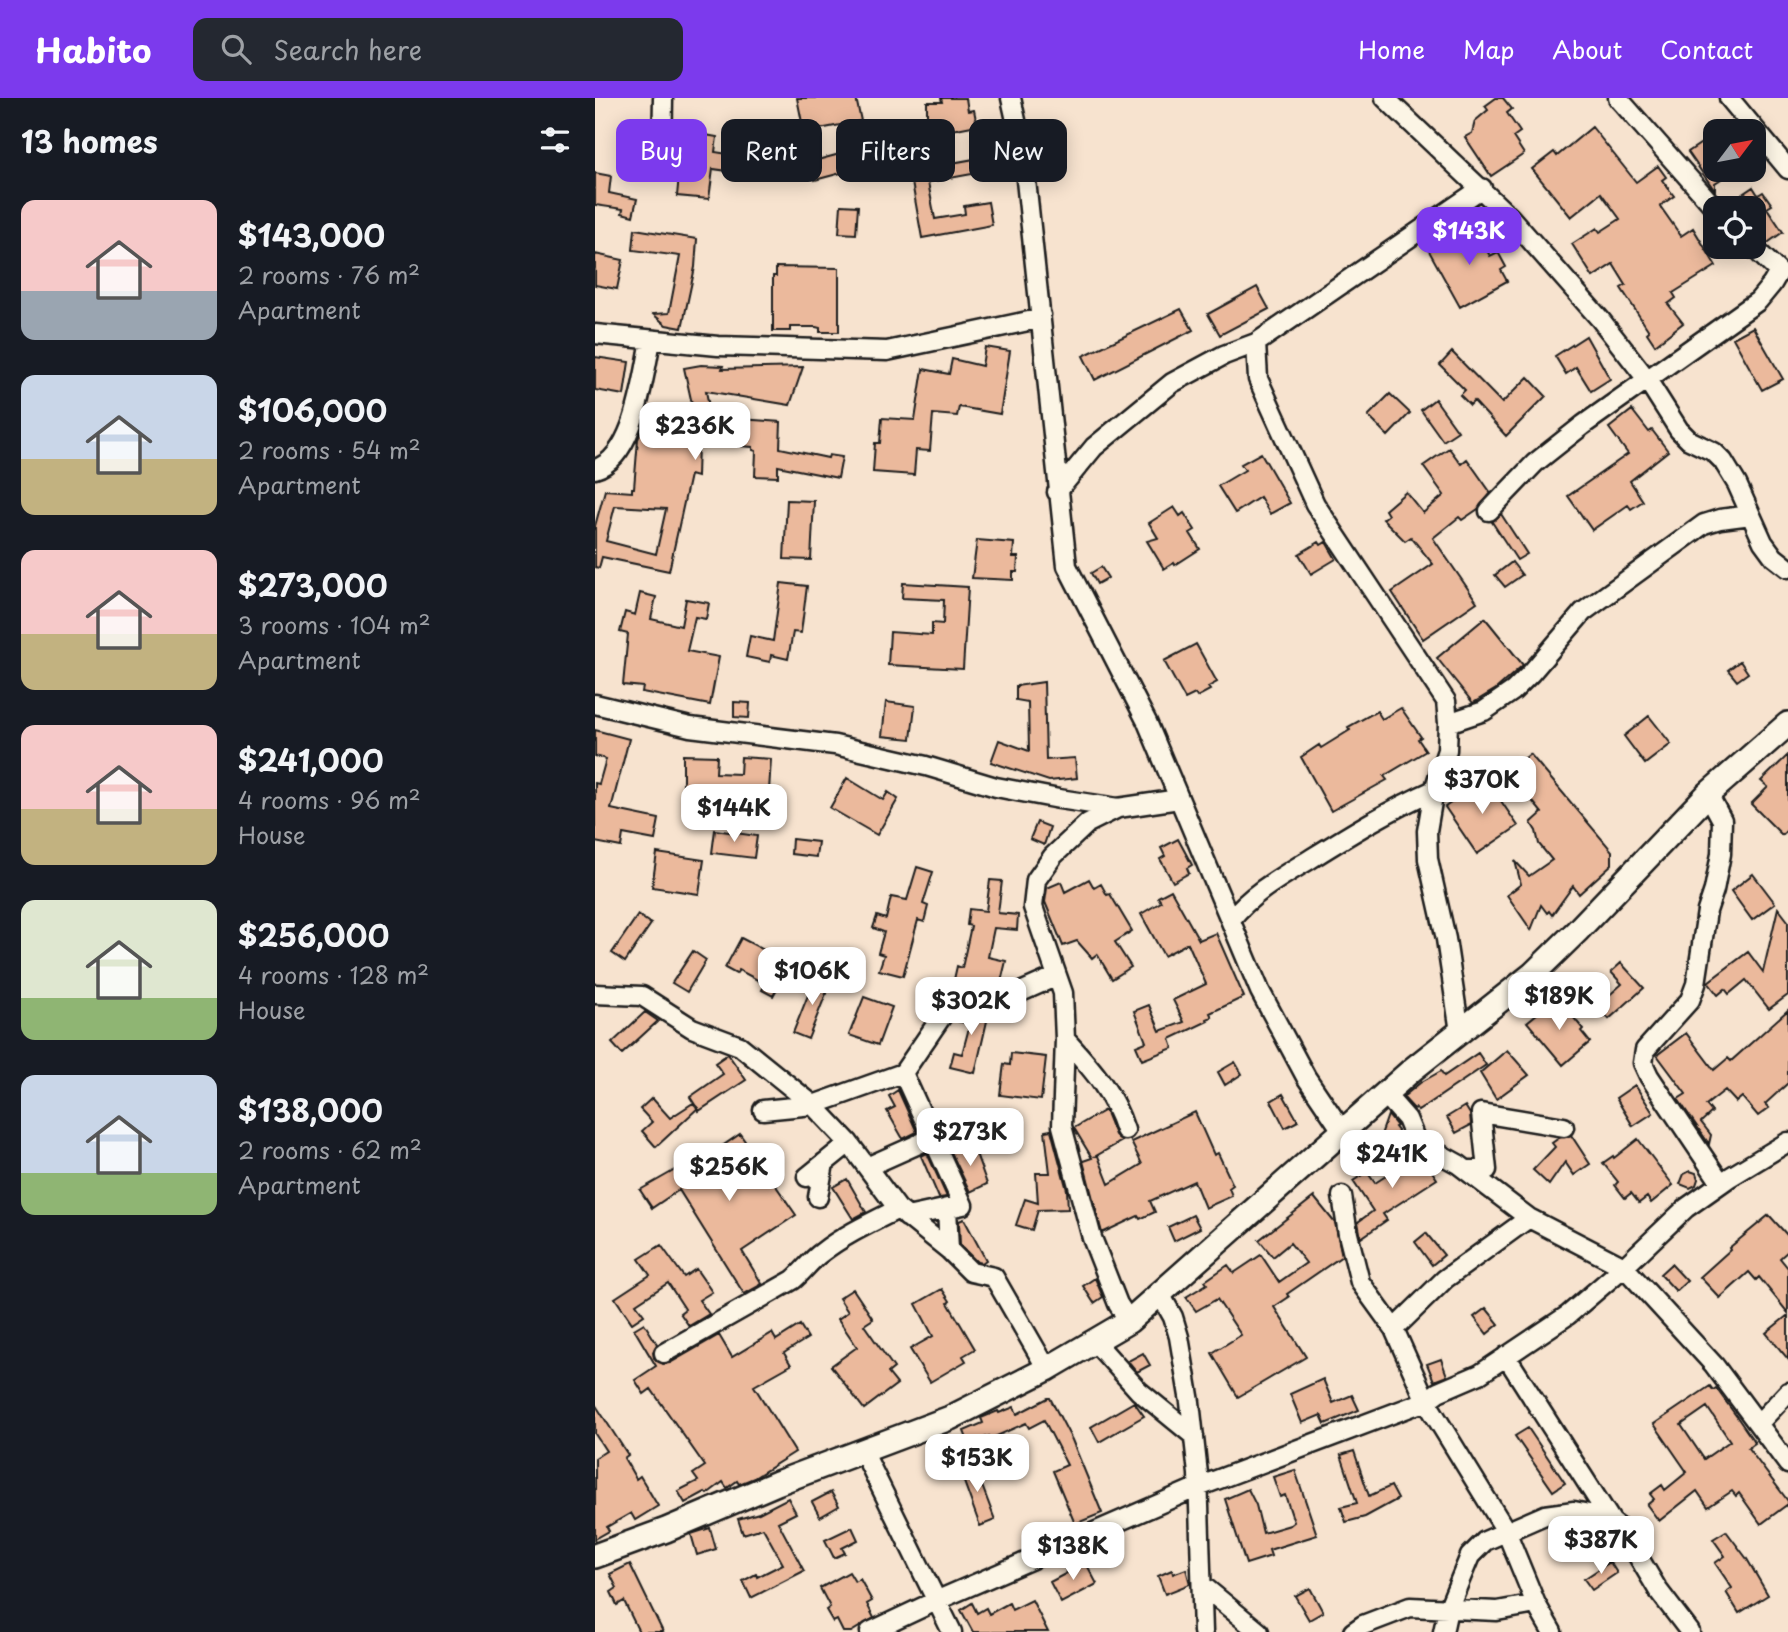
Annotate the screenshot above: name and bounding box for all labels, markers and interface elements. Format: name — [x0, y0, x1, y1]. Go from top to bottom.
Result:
search box — [193, 18, 683, 81]
text: Habito — [35, 24, 151, 74]
icon: search — [217, 30, 255, 68]
text: Search here — [273, 30, 422, 69]
text: Home — [1358, 31, 1425, 67]
text: Map — [1463, 31, 1514, 67]
text: About — [1552, 31, 1622, 67]
text: Contact — [1660, 31, 1753, 67]
text: 13 homes — [21, 118, 158, 163]
chip: Buy — [616, 119, 707, 182]
chip: Rent — [721, 119, 822, 182]
chip: Filters — [836, 119, 955, 182]
chip: New — [969, 119, 1067, 182]
north arrow — [1703, 119, 1766, 182]
map controls — [1703, 119, 1766, 259]
icon: filters — [536, 121, 574, 159]
button: locate — [1703, 196, 1766, 259]
pin: $143K — [1420, 208, 1518, 267]
text: $143,000 — [238, 212, 385, 257]
text: $143K — [1433, 212, 1505, 247]
icon: home — [77, 228, 161, 312]
text: 2 rooms · 76 m² — [238, 257, 420, 292]
text: Apartment — [238, 292, 361, 327]
text: $106,000 — [238, 387, 387, 432]
pin: $236K — [646, 402, 744, 462]
icon: home — [77, 403, 161, 487]
text: $236K — [655, 407, 735, 442]
text: 2 rooms · 54 m² — [238, 432, 421, 467]
text: Apartment — [238, 467, 361, 502]
text: $273,000 — [238, 562, 387, 607]
icon: home — [77, 578, 161, 662]
text: 3 rooms · 104 m² — [238, 607, 431, 642]
text: Apartment — [238, 642, 361, 677]
text: $241,000 — [238, 737, 384, 782]
icon: home — [77, 753, 161, 837]
pin: $370K — [1433, 756, 1531, 816]
text: $370K — [1444, 761, 1520, 796]
text: 4 rooms · 96 m² — [238, 782, 421, 817]
pin: $144K — [685, 784, 783, 844]
text: $144K — [697, 789, 771, 824]
text: House — [238, 817, 305, 852]
text: $256,000 — [238, 912, 389, 957]
icon: home — [77, 928, 161, 1012]
pin: $106K — [763, 948, 861, 1007]
text: $106K — [774, 952, 850, 987]
text: 4 rooms · 128 m² — [238, 957, 429, 992]
pin: $189K — [1510, 972, 1608, 1032]
text: $189K — [1524, 977, 1594, 1012]
pin: $302K — [922, 978, 1020, 1037]
text: $302K — [931, 982, 1011, 1017]
text: House — [238, 992, 305, 1027]
text: $138,000 — [238, 1087, 383, 1132]
icon: home — [77, 1103, 161, 1187]
pin: $273K — [921, 1108, 1019, 1168]
text: $273K — [933, 1113, 1007, 1148]
pin: $241K — [1343, 1130, 1441, 1190]
text: 2 rooms · 62 m² — [238, 1132, 422, 1167]
text: $241K — [1356, 1135, 1428, 1170]
pin: $256K — [680, 1144, 778, 1203]
text: $256K — [690, 1148, 768, 1183]
text: Apartment — [238, 1167, 361, 1202]
pin: $153K — [928, 1434, 1026, 1494]
text: $153K — [941, 1439, 1013, 1474]
pin: $387K — [1552, 1516, 1650, 1576]
text: $387K — [1564, 1521, 1638, 1556]
pin: $138K — [1024, 1522, 1122, 1582]
text: $138K — [1037, 1527, 1109, 1562]

